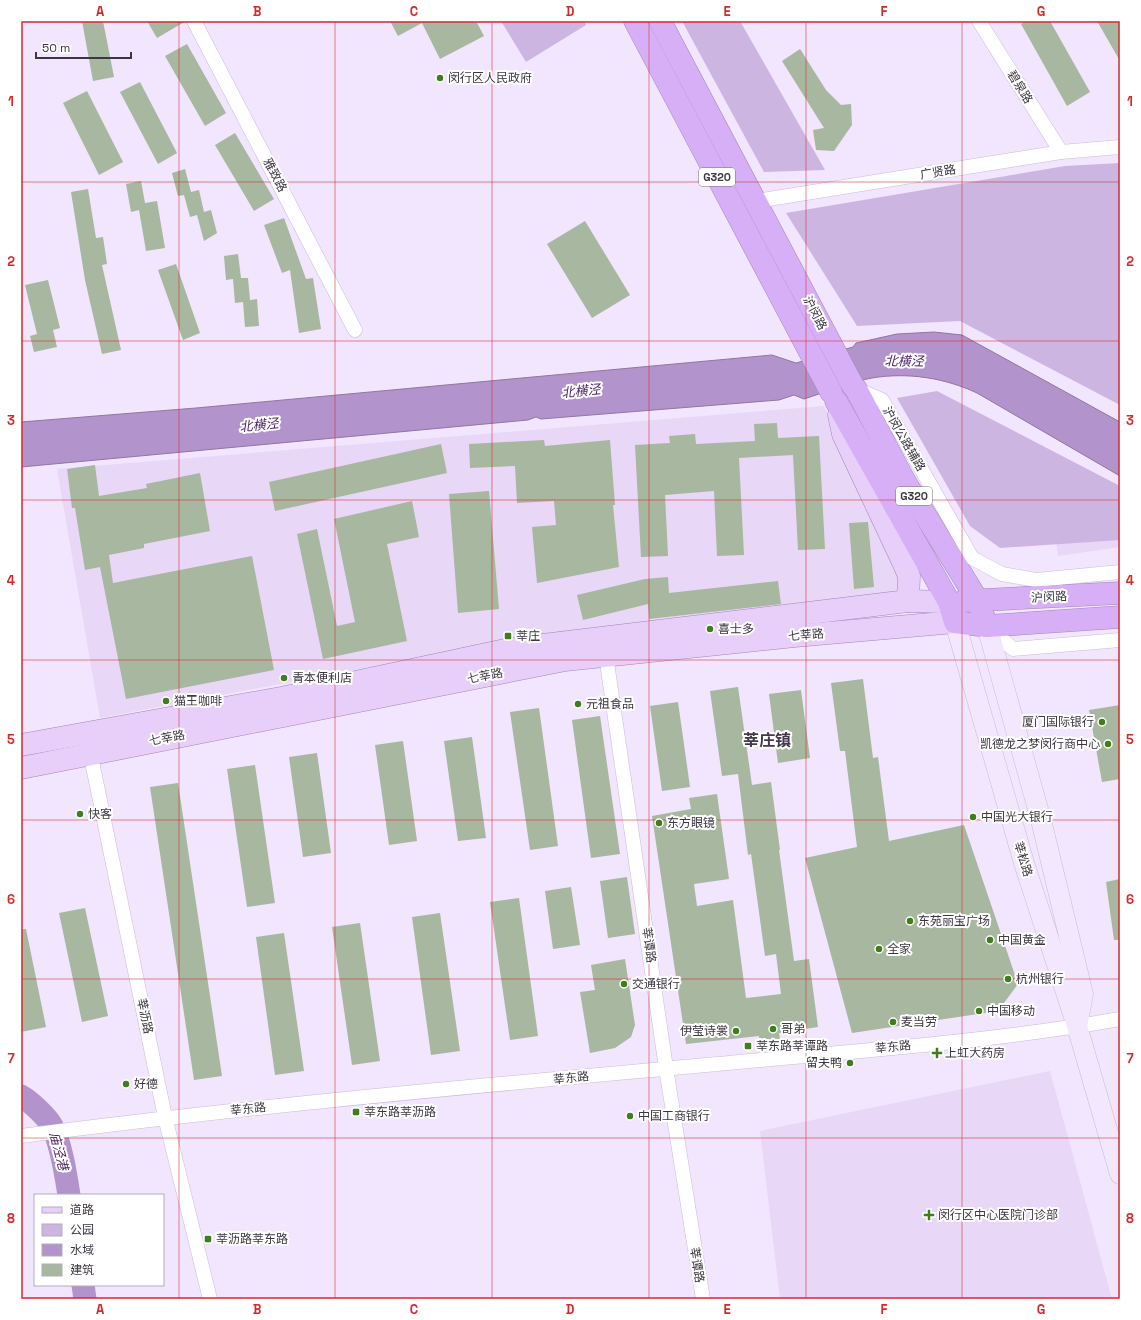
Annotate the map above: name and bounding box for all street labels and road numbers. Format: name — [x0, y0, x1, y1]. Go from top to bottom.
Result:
street label: 碧泉路 — [1004, 67, 1036, 107]
street label: 雅致路 — [259, 155, 291, 195]
street label: 广贤路 — [919, 161, 957, 183]
road number: G320 — [699, 168, 735, 186]
street label: 沪闵路 — [799, 293, 831, 333]
street label: 沪闵公路辅路 — [879, 404, 929, 474]
road number: G320 — [896, 487, 932, 505]
street label: 沪闵路 — [1031, 588, 1067, 606]
street label: 七莘路 — [787, 625, 825, 645]
street label: 七莘路 — [466, 665, 504, 687]
street label: 七莘路 — [148, 727, 186, 749]
street label: 莘松路 — [1010, 839, 1036, 879]
street label: 莘谭路 — [639, 926, 659, 964]
street label: 莘沥路 — [133, 997, 157, 1035]
street label: 莘东路 — [874, 1037, 912, 1057]
street label: 莘东路 — [552, 1068, 590, 1088]
street label: 莘东路 — [229, 1099, 267, 1119]
street label: 莘谭路 — [686, 1246, 708, 1284]

